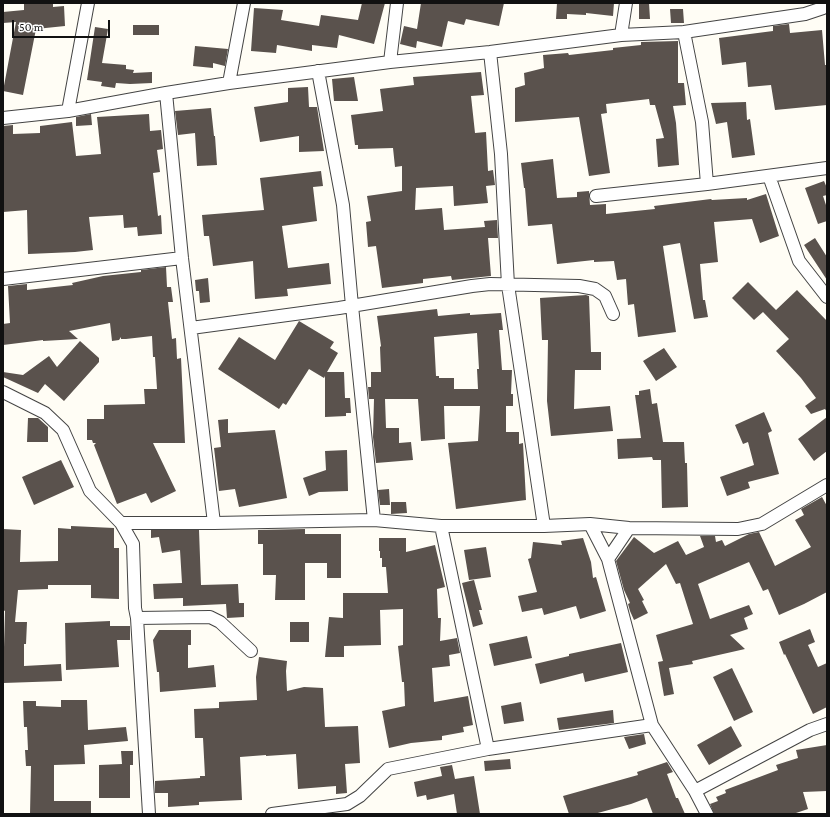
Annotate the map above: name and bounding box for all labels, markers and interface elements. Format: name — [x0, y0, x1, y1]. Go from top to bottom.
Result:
scale bar — [14, 12, 112, 38]
text: 50 m — [19, 20, 43, 34]

